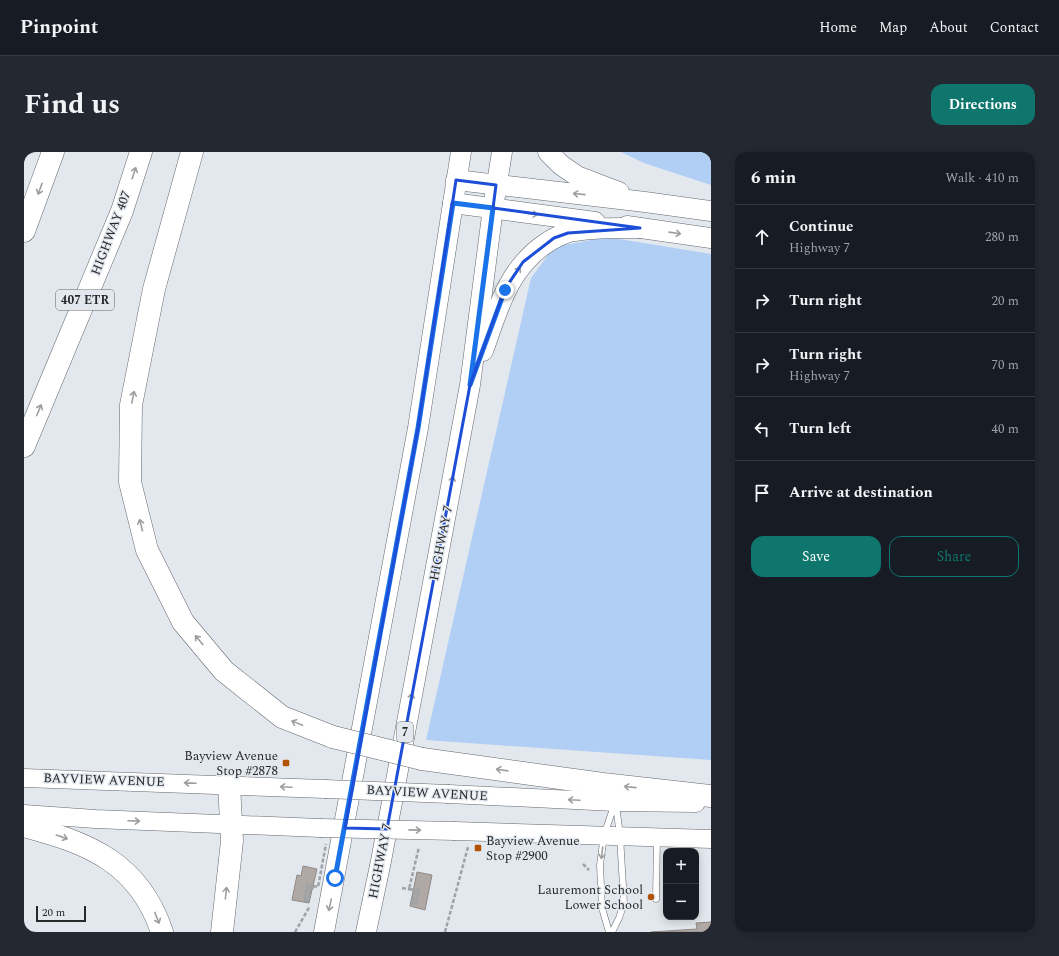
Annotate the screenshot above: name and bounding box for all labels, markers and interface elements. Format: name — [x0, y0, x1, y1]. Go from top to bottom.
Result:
text: Pinpoint — [20, 13, 98, 42]
text: Home — [819, 17, 857, 38]
text: Map — [879, 17, 907, 38]
text: About — [929, 17, 968, 38]
text: Contact — [990, 17, 1039, 38]
text: Find us — [24, 83, 120, 126]
button: Directions — [931, 84, 1035, 125]
text: 6 min — [751, 165, 796, 191]
one-way arrow — [131, 166, 138, 179]
text: Walk · 410 m — [945, 168, 1019, 188]
one-way arrow — [35, 182, 43, 194]
street label: HIGHWAY 407 — [86, 188, 136, 278]
one-way arrow — [573, 191, 586, 198]
one-way arrow — [525, 210, 538, 217]
text: Continue — [789, 215, 854, 238]
icon: ahead — [751, 226, 773, 248]
text: 280 m — [985, 227, 1019, 247]
one-way arrow — [668, 229, 681, 237]
text: Highway 7 — [789, 238, 850, 258]
one-way arrow — [513, 267, 521, 278]
route end — [496, 281, 514, 299]
text: Turn right — [789, 289, 862, 312]
road number: 407 ETR — [56, 290, 114, 310]
icon: right — [751, 290, 773, 312]
text: 20 m — [992, 291, 1019, 311]
text: Turn right — [789, 343, 862, 366]
icon: right — [751, 354, 773, 376]
text: 70 m — [992, 355, 1019, 375]
text: Highway 7 — [789, 366, 850, 386]
one-way arrow — [129, 390, 137, 403]
one-way arrow — [36, 405, 43, 417]
text: Turn left — [789, 417, 851, 440]
icon: left — [751, 418, 773, 440]
text: 40 m — [992, 419, 1019, 439]
one-way arrow — [448, 475, 456, 488]
text: Arrive at destination — [789, 481, 933, 504]
icon: arrive — [751, 482, 773, 504]
street label: HIGHWAY 7 — [424, 504, 458, 582]
one-way arrow — [137, 519, 144, 532]
button: Save — [751, 536, 881, 577]
button: Share — [889, 536, 1019, 577]
one-way arrow — [194, 635, 203, 646]
one-way arrow — [408, 693, 416, 706]
one-way arrow — [292, 718, 304, 726]
road number: 7 — [397, 722, 413, 742]
place label: Bayview Avenue Stop #2878 — [184, 746, 278, 781]
marker: Bayview Avenue Stop #2878 — [281, 758, 291, 768]
one-way arrow — [496, 766, 509, 774]
street label: BAYVIEW AVENUE — [43, 768, 165, 792]
one-way arrow — [184, 779, 197, 787]
street label: BAYVIEW AVENUE — [366, 780, 488, 806]
one-way arrow — [280, 783, 293, 791]
one-way arrow — [624, 783, 637, 790]
one-way arrow — [568, 796, 581, 804]
one-way arrow — [127, 817, 140, 824]
street label: HIGHWAY 7 — [363, 822, 397, 900]
one-way arrow — [408, 826, 421, 833]
place label: Bayview Avenue Stop #2900 — [486, 831, 580, 866]
one-way arrow — [55, 833, 67, 841]
marker: Bayview Avenue Stop #2900 — [473, 843, 483, 853]
one-way arrow — [598, 846, 605, 859]
map controls — [663, 848, 699, 920]
button: + — [663, 848, 699, 884]
route start — [326, 869, 344, 887]
place label: Lauremont School Lower School — [537, 880, 643, 915]
button: − — [663, 884, 699, 920]
one-way arrow — [223, 887, 230, 900]
marker: Lauremont School Lower School — [646, 892, 656, 902]
one-way arrow — [325, 898, 333, 911]
scale bar — [36, 904, 86, 923]
text: 20 m — [42, 904, 65, 921]
one-way arrow — [153, 912, 161, 924]

